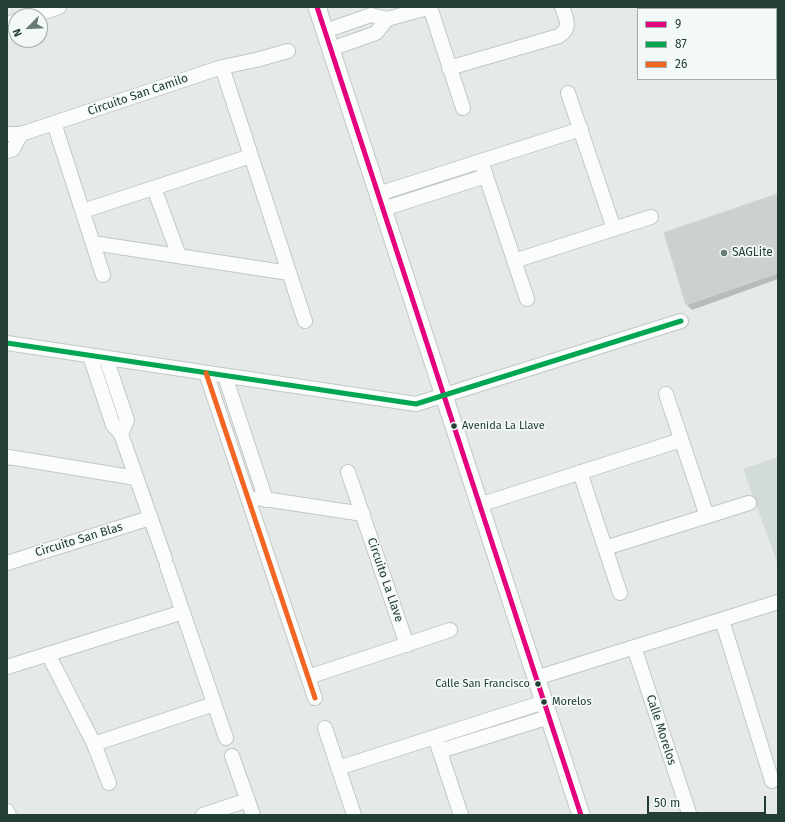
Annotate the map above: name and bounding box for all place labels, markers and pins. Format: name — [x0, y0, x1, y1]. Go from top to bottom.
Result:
place label: SAGLite — [732, 246, 773, 260]
marker: SAGLite — [719, 248, 729, 258]
place label: Avenida La Llave — [462, 419, 545, 433]
marker: Avenida La Llave — [449, 421, 459, 431]
place label: Calle San Francisco — [435, 677, 530, 691]
marker: Calle San Francisco — [533, 679, 543, 689]
place label: Morelos — [552, 695, 592, 709]
marker: Morelos — [539, 697, 549, 707]

